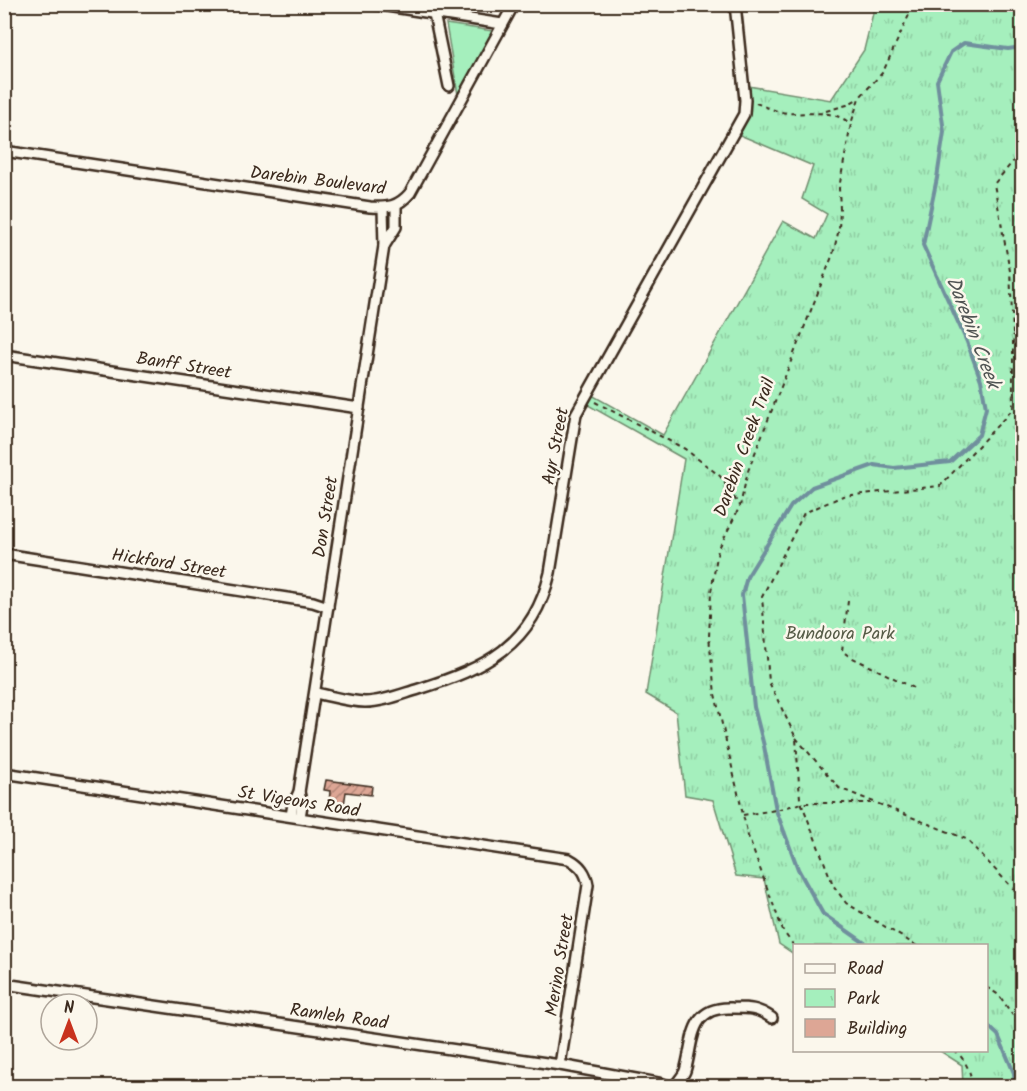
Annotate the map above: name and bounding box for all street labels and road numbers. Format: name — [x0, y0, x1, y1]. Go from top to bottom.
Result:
street label: Darebin Boulevard — [248, 159, 388, 204]
street label: Banff Street — [134, 345, 234, 388]
street label: Darebin Creek Trail — [707, 373, 784, 521]
street label: Ayr Street — [535, 404, 578, 487]
street label: Don Street — [306, 473, 347, 560]
street label: Hickford Street — [109, 541, 229, 588]
street label: St Vigeons Road — [236, 779, 363, 827]
street label: Merino Street — [538, 911, 583, 1018]
street label: Ramleh Road — [288, 996, 391, 1039]

